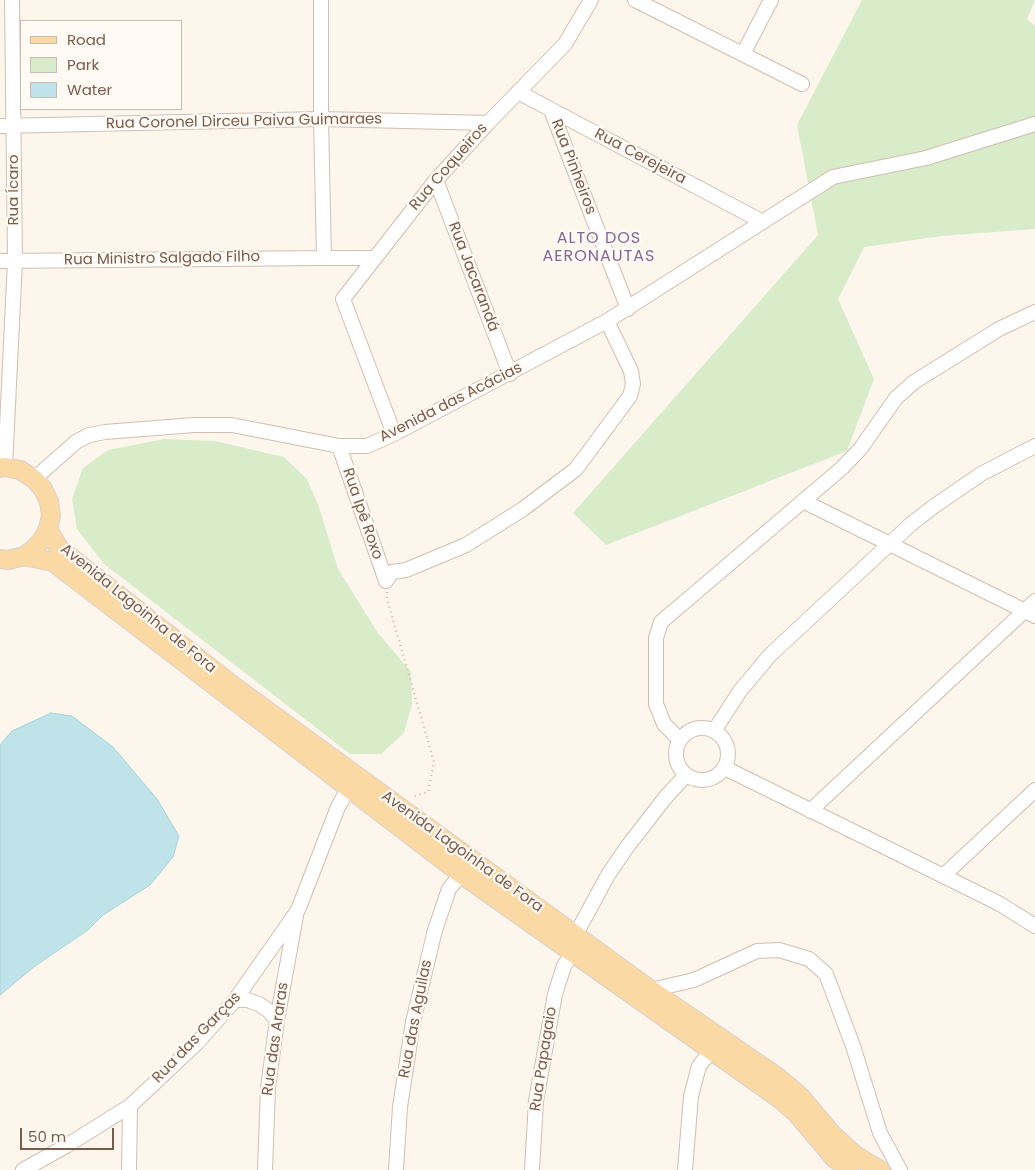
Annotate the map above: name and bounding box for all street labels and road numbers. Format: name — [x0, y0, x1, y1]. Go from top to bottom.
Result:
street label: Rua Coronel Dirceu Paiva Guimaraes — [106, 111, 382, 133]
street label: Rua Pinheiros — [547, 117, 599, 217]
street label: Rua Coqueiros — [406, 120, 492, 214]
street label: Rua Cerejeira — [591, 125, 689, 189]
street label: Rua Ícaro — [5, 155, 23, 225]
street label: Rua Jacarandá — [444, 220, 502, 334]
street label: Rua Ministro Salgado Filho — [64, 248, 260, 270]
street label: Avenida das Acácias — [377, 359, 525, 447]
street label: Rua Ipê Roxo — [338, 466, 386, 562]
street label: Avenida Lagoinha de Fora — [57, 541, 219, 677]
street label: Avenida Lagoinha de Fora — [378, 787, 546, 917]
street label: Rua das Aguilas — [396, 958, 436, 1080]
street label: Rua das Araras — [259, 981, 293, 1097]
street label: Rua das Garças — [149, 989, 245, 1087]
street label: Rua Papagaio — [527, 1005, 561, 1113]

